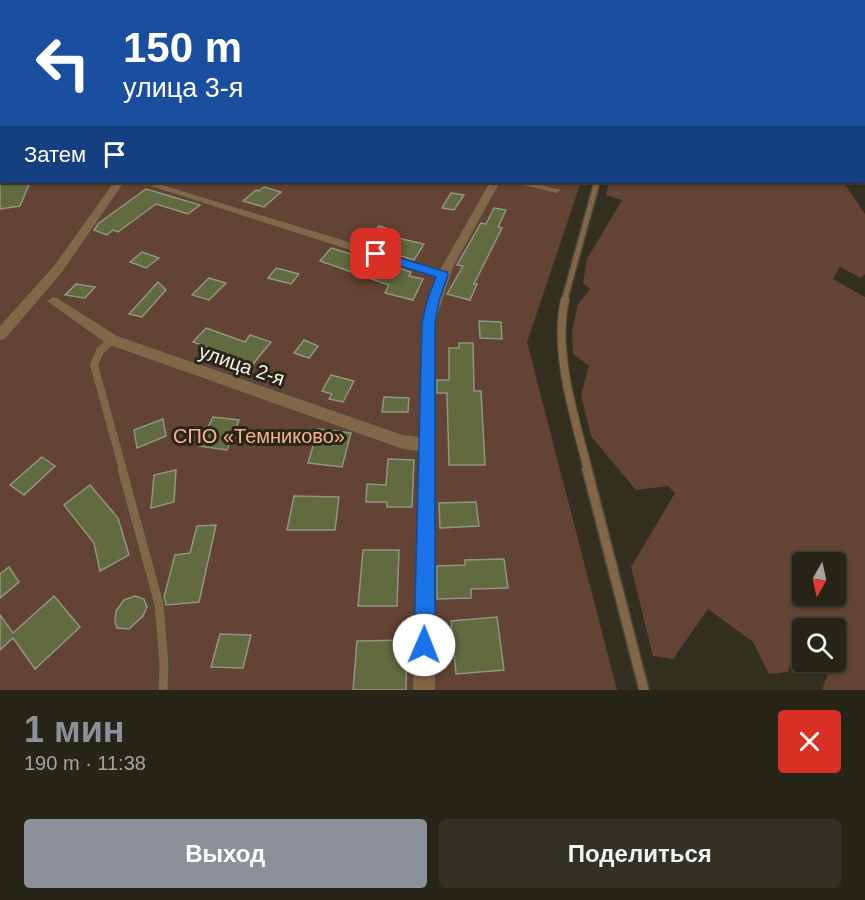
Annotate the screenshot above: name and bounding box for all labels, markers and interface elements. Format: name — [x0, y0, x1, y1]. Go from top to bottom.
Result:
icon: left — [24, 24, 102, 102]
text: 150 m — [123, 24, 242, 71]
text: улица 3-я — [123, 73, 243, 103]
icon: arrive — [98, 138, 131, 171]
text: Затем — [24, 142, 86, 167]
pin — [350, 228, 401, 279]
icon: arrive — [359, 237, 392, 270]
street label: улица 2-я — [196, 340, 288, 390]
park label: СПО «Темниково» — [173, 425, 345, 447]
north arrow — [792, 552, 846, 606]
map controls — [792, 552, 846, 672]
position arrow — [392, 613, 456, 677]
button: search — [792, 618, 846, 672]
text: 1 мин — [24, 709, 125, 750]
button: close — [778, 710, 841, 773]
text: 190 m · 11:38 — [24, 752, 146, 774]
button: Выход — [24, 819, 427, 888]
button: Поделиться — [439, 819, 841, 888]

